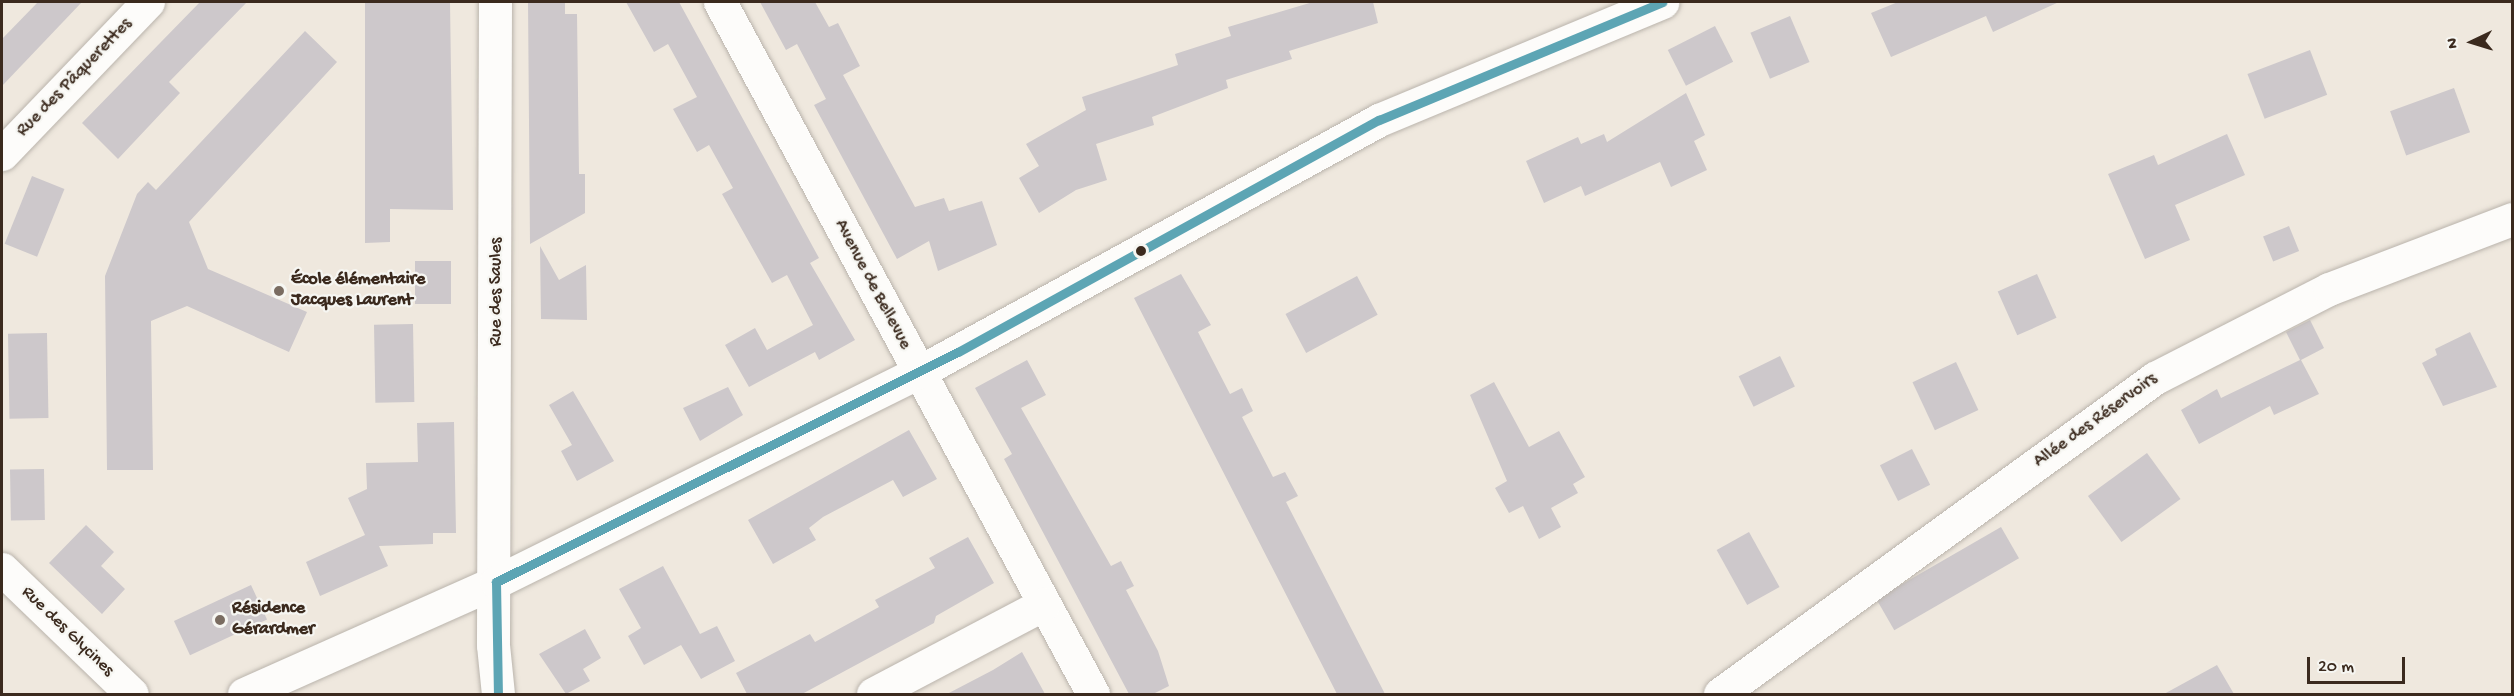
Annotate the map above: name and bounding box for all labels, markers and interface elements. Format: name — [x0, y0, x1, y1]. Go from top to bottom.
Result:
north arrow — [2442, 12, 2502, 72]
street label: Rue des Pâquerettes — [13, 14, 137, 142]
text: N — [2444, 37, 2463, 49]
street label: Avenue de Bellevue — [829, 216, 915, 354]
street label: Rue des Saules — [486, 238, 508, 346]
unlabelled marker — [1135, 245, 1147, 257]
place label: École élémentaire Jacques Laurent — [291, 270, 425, 312]
marker: École élémentaire Jacques Laurent — [272, 284, 286, 298]
street label: Allée des Réservoirs — [2030, 369, 2162, 473]
street label: Rue des Glycines — [16, 582, 118, 682]
place label: Résidence Gérardmer — [232, 599, 314, 642]
marker: Résidence Gérardmer — [213, 613, 227, 627]
scale bar — [2310, 645, 2408, 683]
text: 20 m — [2318, 657, 2354, 678]

